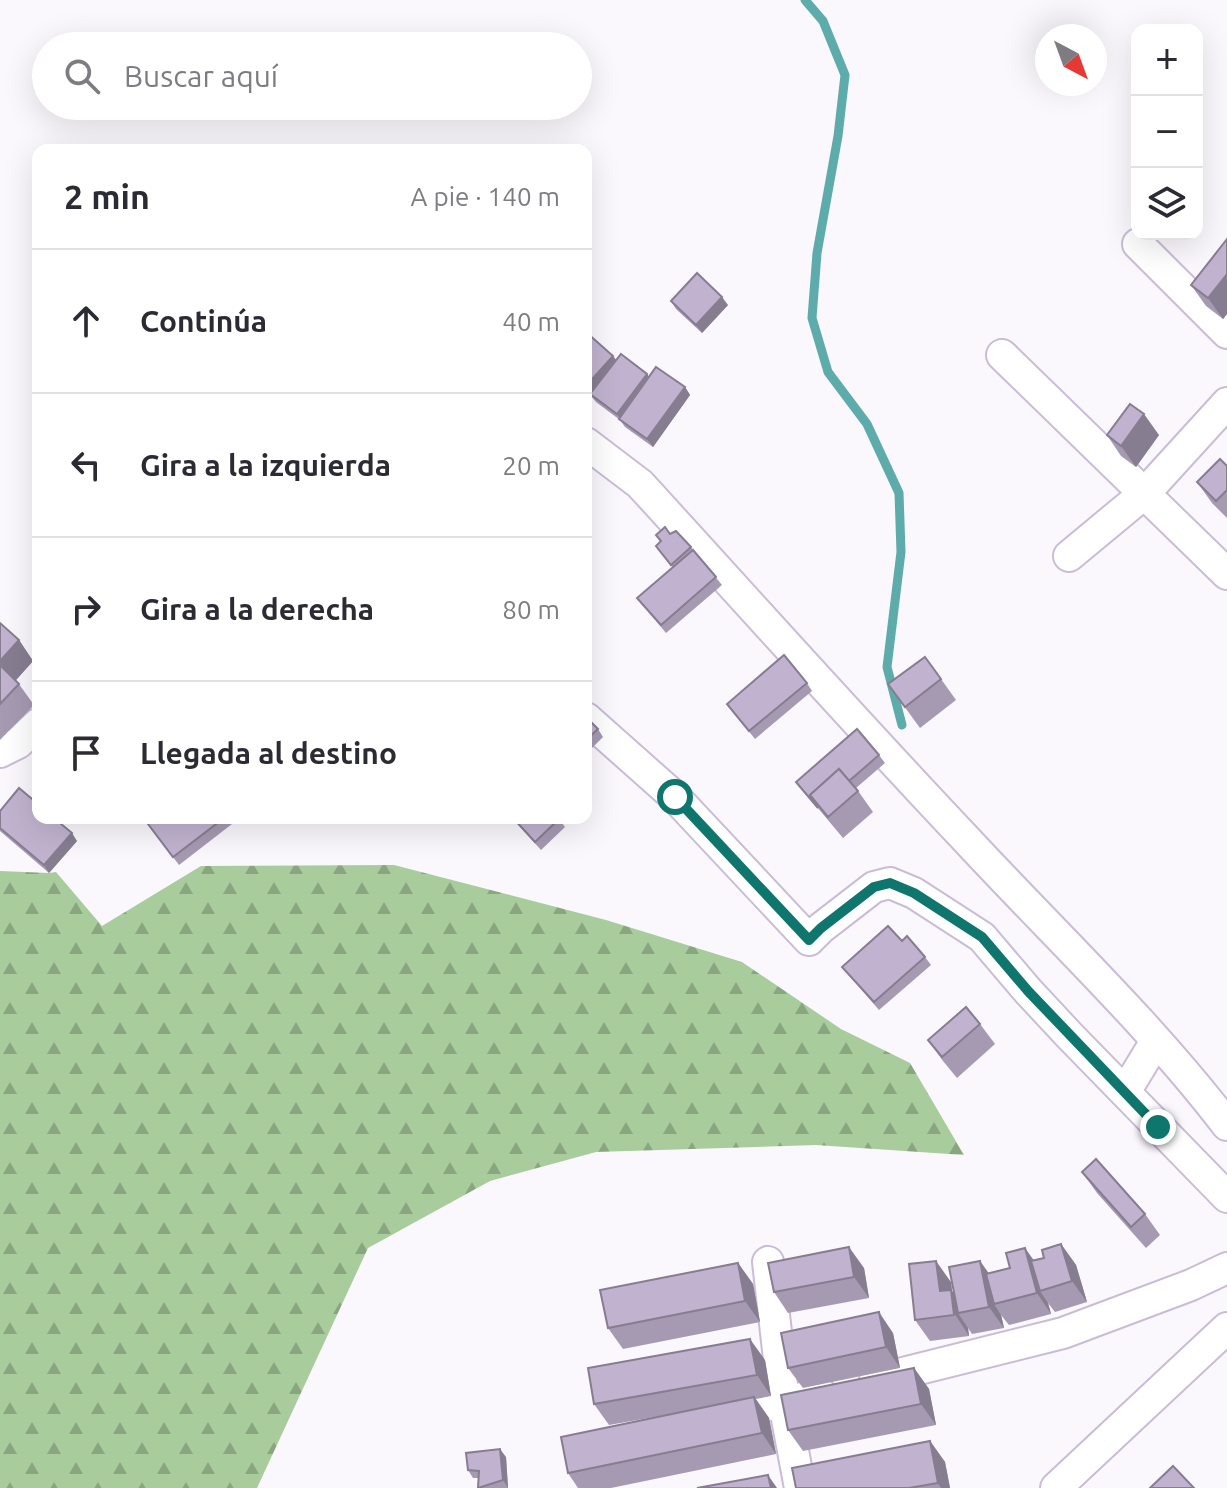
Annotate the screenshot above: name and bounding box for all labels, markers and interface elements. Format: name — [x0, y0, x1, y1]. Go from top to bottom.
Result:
north arrow — [1035, 24, 1107, 96]
map controls — [1131, 24, 1203, 240]
button: + — [1131, 24, 1203, 96]
search box — [32, 32, 592, 120]
icon: search — [60, 54, 104, 98]
text: Buscar aquí — [124, 59, 278, 93]
button: − — [1131, 96, 1203, 168]
button: layers — [1131, 168, 1203, 240]
text: 2 min — [64, 177, 150, 215]
text: A pie · 140 m — [411, 182, 560, 211]
icon: ahead — [64, 299, 108, 343]
text: Continúa — [140, 304, 267, 338]
text: 40 m — [502, 307, 560, 336]
icon: left — [64, 443, 108, 487]
text: Gira a la izquierda — [140, 448, 391, 482]
text: 20 m — [502, 451, 560, 480]
icon: right — [64, 587, 108, 631]
text: Gira a la derecha — [140, 592, 374, 626]
text: 80 m — [502, 595, 560, 624]
icon: arrive — [64, 731, 108, 775]
text: Llegada al destino — [140, 736, 397, 770]
route start — [657, 779, 693, 815]
route end — [1140, 1109, 1176, 1145]

